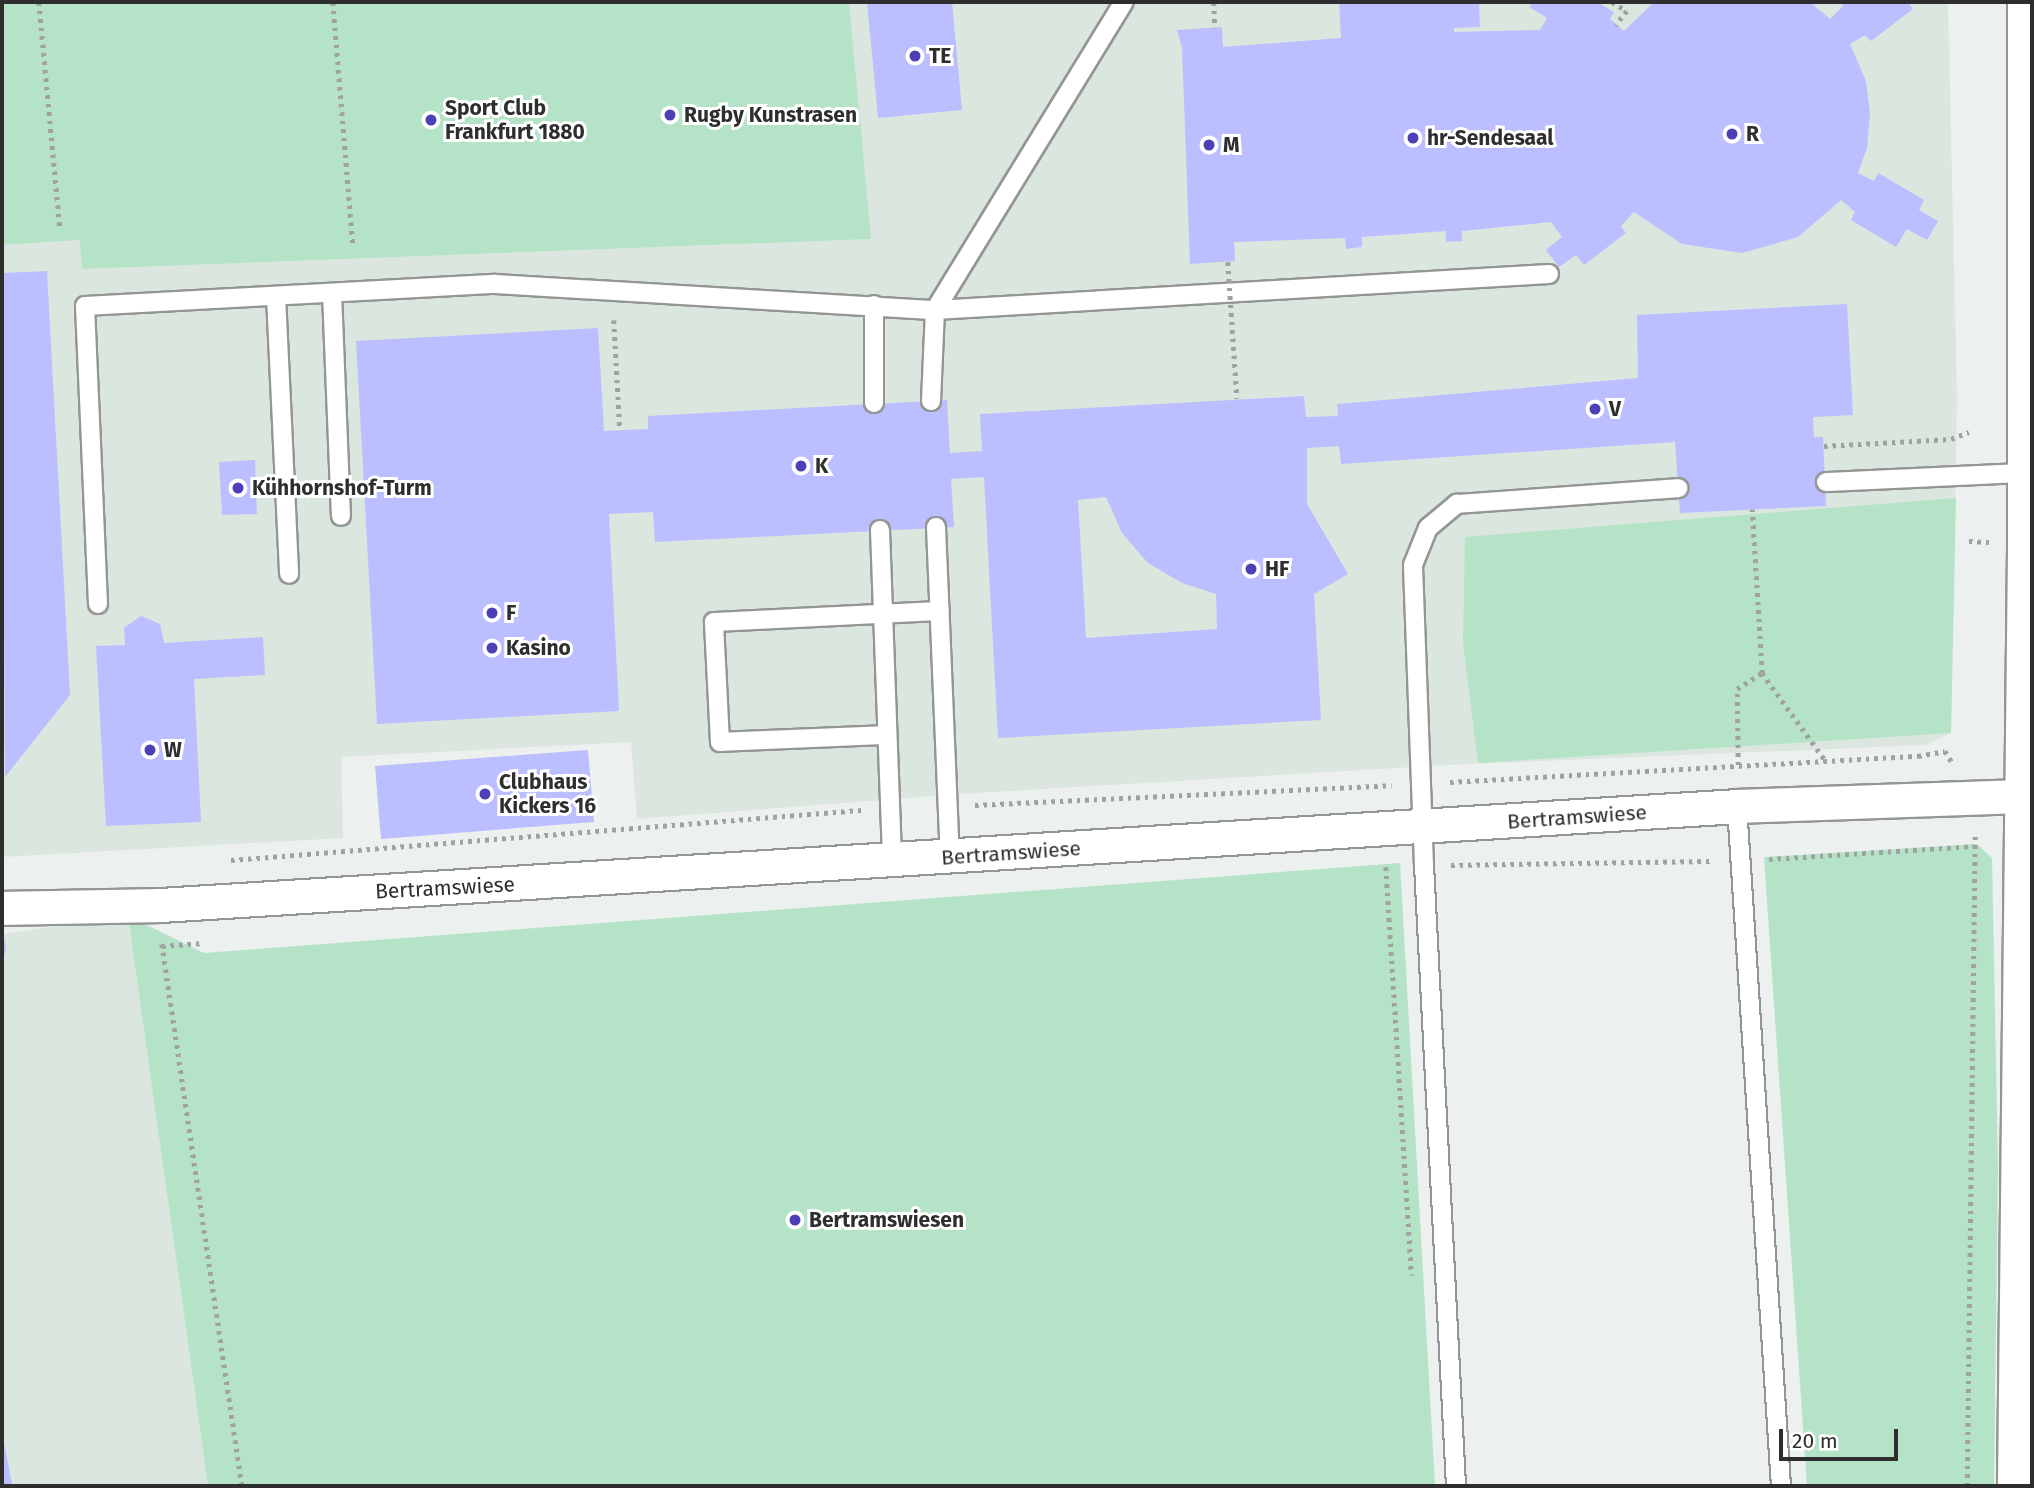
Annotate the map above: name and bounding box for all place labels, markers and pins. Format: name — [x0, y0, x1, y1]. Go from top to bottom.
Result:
place label: TE — [929, 43, 951, 69]
marker: TE — [907, 48, 923, 64]
place label: Sport Club Frankfurt 1880 — [445, 95, 585, 145]
place label: Rugby Kunstrasen — [684, 102, 857, 128]
marker: Rugby Kunstrasen — [662, 107, 678, 123]
marker: Sport Club Frankfurt 1880 — [423, 112, 439, 128]
place label: R — [1746, 121, 1759, 147]
place label: hr-Sendesaal — [1427, 125, 1554, 151]
marker: R — [1724, 126, 1740, 142]
marker: hr-Sendesaal — [1405, 130, 1421, 146]
place label: M — [1223, 132, 1240, 158]
marker: M — [1201, 137, 1217, 153]
place label: V — [1609, 396, 1621, 422]
marker: V — [1587, 401, 1603, 417]
place label: K — [815, 453, 828, 479]
marker: K — [793, 458, 809, 474]
place label: Kühhornshof-Turm — [252, 475, 432, 501]
marker: Kühhornshof-Turm — [230, 480, 246, 496]
place label: HF — [1265, 556, 1289, 582]
marker: HF — [1243, 561, 1259, 577]
place label: F — [506, 600, 516, 626]
marker: F — [484, 605, 500, 621]
place label: Kasino — [506, 635, 571, 661]
marker: Kasino — [484, 640, 500, 656]
place label: W — [164, 737, 182, 763]
marker: W — [142, 742, 158, 758]
place label: Clubhaus Kickers 16 — [499, 769, 596, 819]
marker: Clubhaus Kickers 16 — [477, 786, 493, 802]
place label: Bertramswiesen — [809, 1207, 964, 1233]
marker: Bertramswiesen — [787, 1212, 803, 1228]

